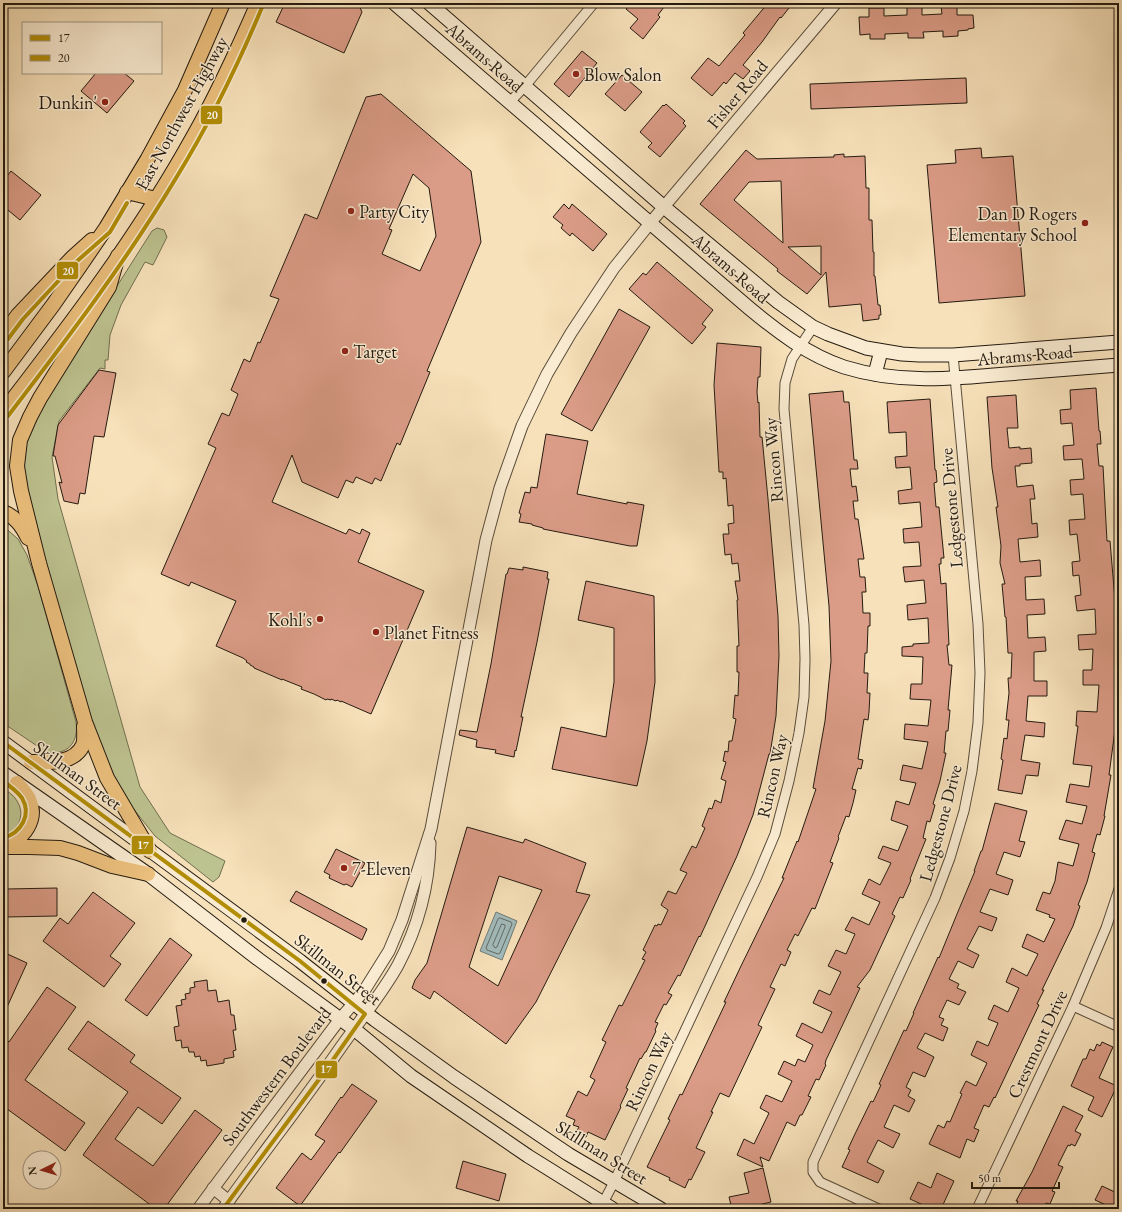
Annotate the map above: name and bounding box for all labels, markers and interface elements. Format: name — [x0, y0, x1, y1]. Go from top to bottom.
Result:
street label: Abrams Road — [440, 16, 529, 98]
legend — [22, 22, 162, 74]
text: 17 — [58, 30, 70, 46]
street label: East Northwest Highway — [129, 32, 233, 194]
text: 20 — [58, 50, 70, 66]
street label: Fisher Road — [702, 54, 773, 133]
place label: Blow Salon — [584, 63, 662, 86]
marker: Blow Salon — [571, 69, 581, 79]
place label: Dunkin' — [38, 91, 97, 114]
marker: Dunkin' — [100, 97, 110, 107]
line badge: 20 — [200, 105, 223, 125]
text: 20 — [206, 108, 218, 122]
place label: Party City — [359, 200, 429, 223]
place label: Dan D Rogers Elementary School — [948, 202, 1077, 246]
marker: Party City — [346, 206, 356, 216]
marker: Dan D Rogers Elementary School — [1080, 218, 1090, 228]
street label: Abrams Road — [686, 227, 775, 309]
line badge: 20 — [56, 261, 79, 280]
text: 20 — [62, 264, 74, 278]
street label: Abrams Road — [975, 339, 1075, 371]
place label: Target — [353, 340, 397, 363]
marker: Target — [340, 346, 350, 356]
street label: Rincon Way — [758, 416, 788, 503]
street label: Ledgestone Drive — [934, 447, 968, 569]
place label: Kohl's — [268, 608, 312, 631]
marker: Kohl's — [315, 614, 325, 624]
place label: Planet Fitness — [384, 621, 479, 644]
marker: Planet Fitness — [371, 627, 381, 637]
street label: Rincon Way — [751, 732, 793, 820]
street label: Skillman Street — [29, 735, 127, 815]
street label: Ledgestone Drive — [913, 762, 967, 884]
line badge: 17 — [131, 835, 154, 855]
text: 17 — [137, 838, 149, 852]
place label: 7-Eleven — [352, 857, 412, 880]
marker: 7-Eleven — [339, 863, 349, 873]
unlabelled marker — [239, 915, 249, 925]
street label: Skillman Street — [290, 928, 386, 1010]
unlabelled marker — [319, 976, 329, 986]
street label: Crestmont Drive — [1002, 986, 1072, 1102]
street label: Southwestern Boulevard — [216, 1001, 336, 1150]
street label: Rincon Way — [620, 1027, 676, 1115]
line badge: 17 — [315, 1060, 338, 1079]
text: 17 — [320, 1062, 332, 1076]
street label: Skillman Street — [552, 1115, 652, 1189]
north arrow — [22, 1150, 62, 1190]
scale bar — [972, 1164, 1059, 1190]
text: N — [25, 1166, 39, 1176]
text: 50 m — [978, 1170, 1002, 1186]

